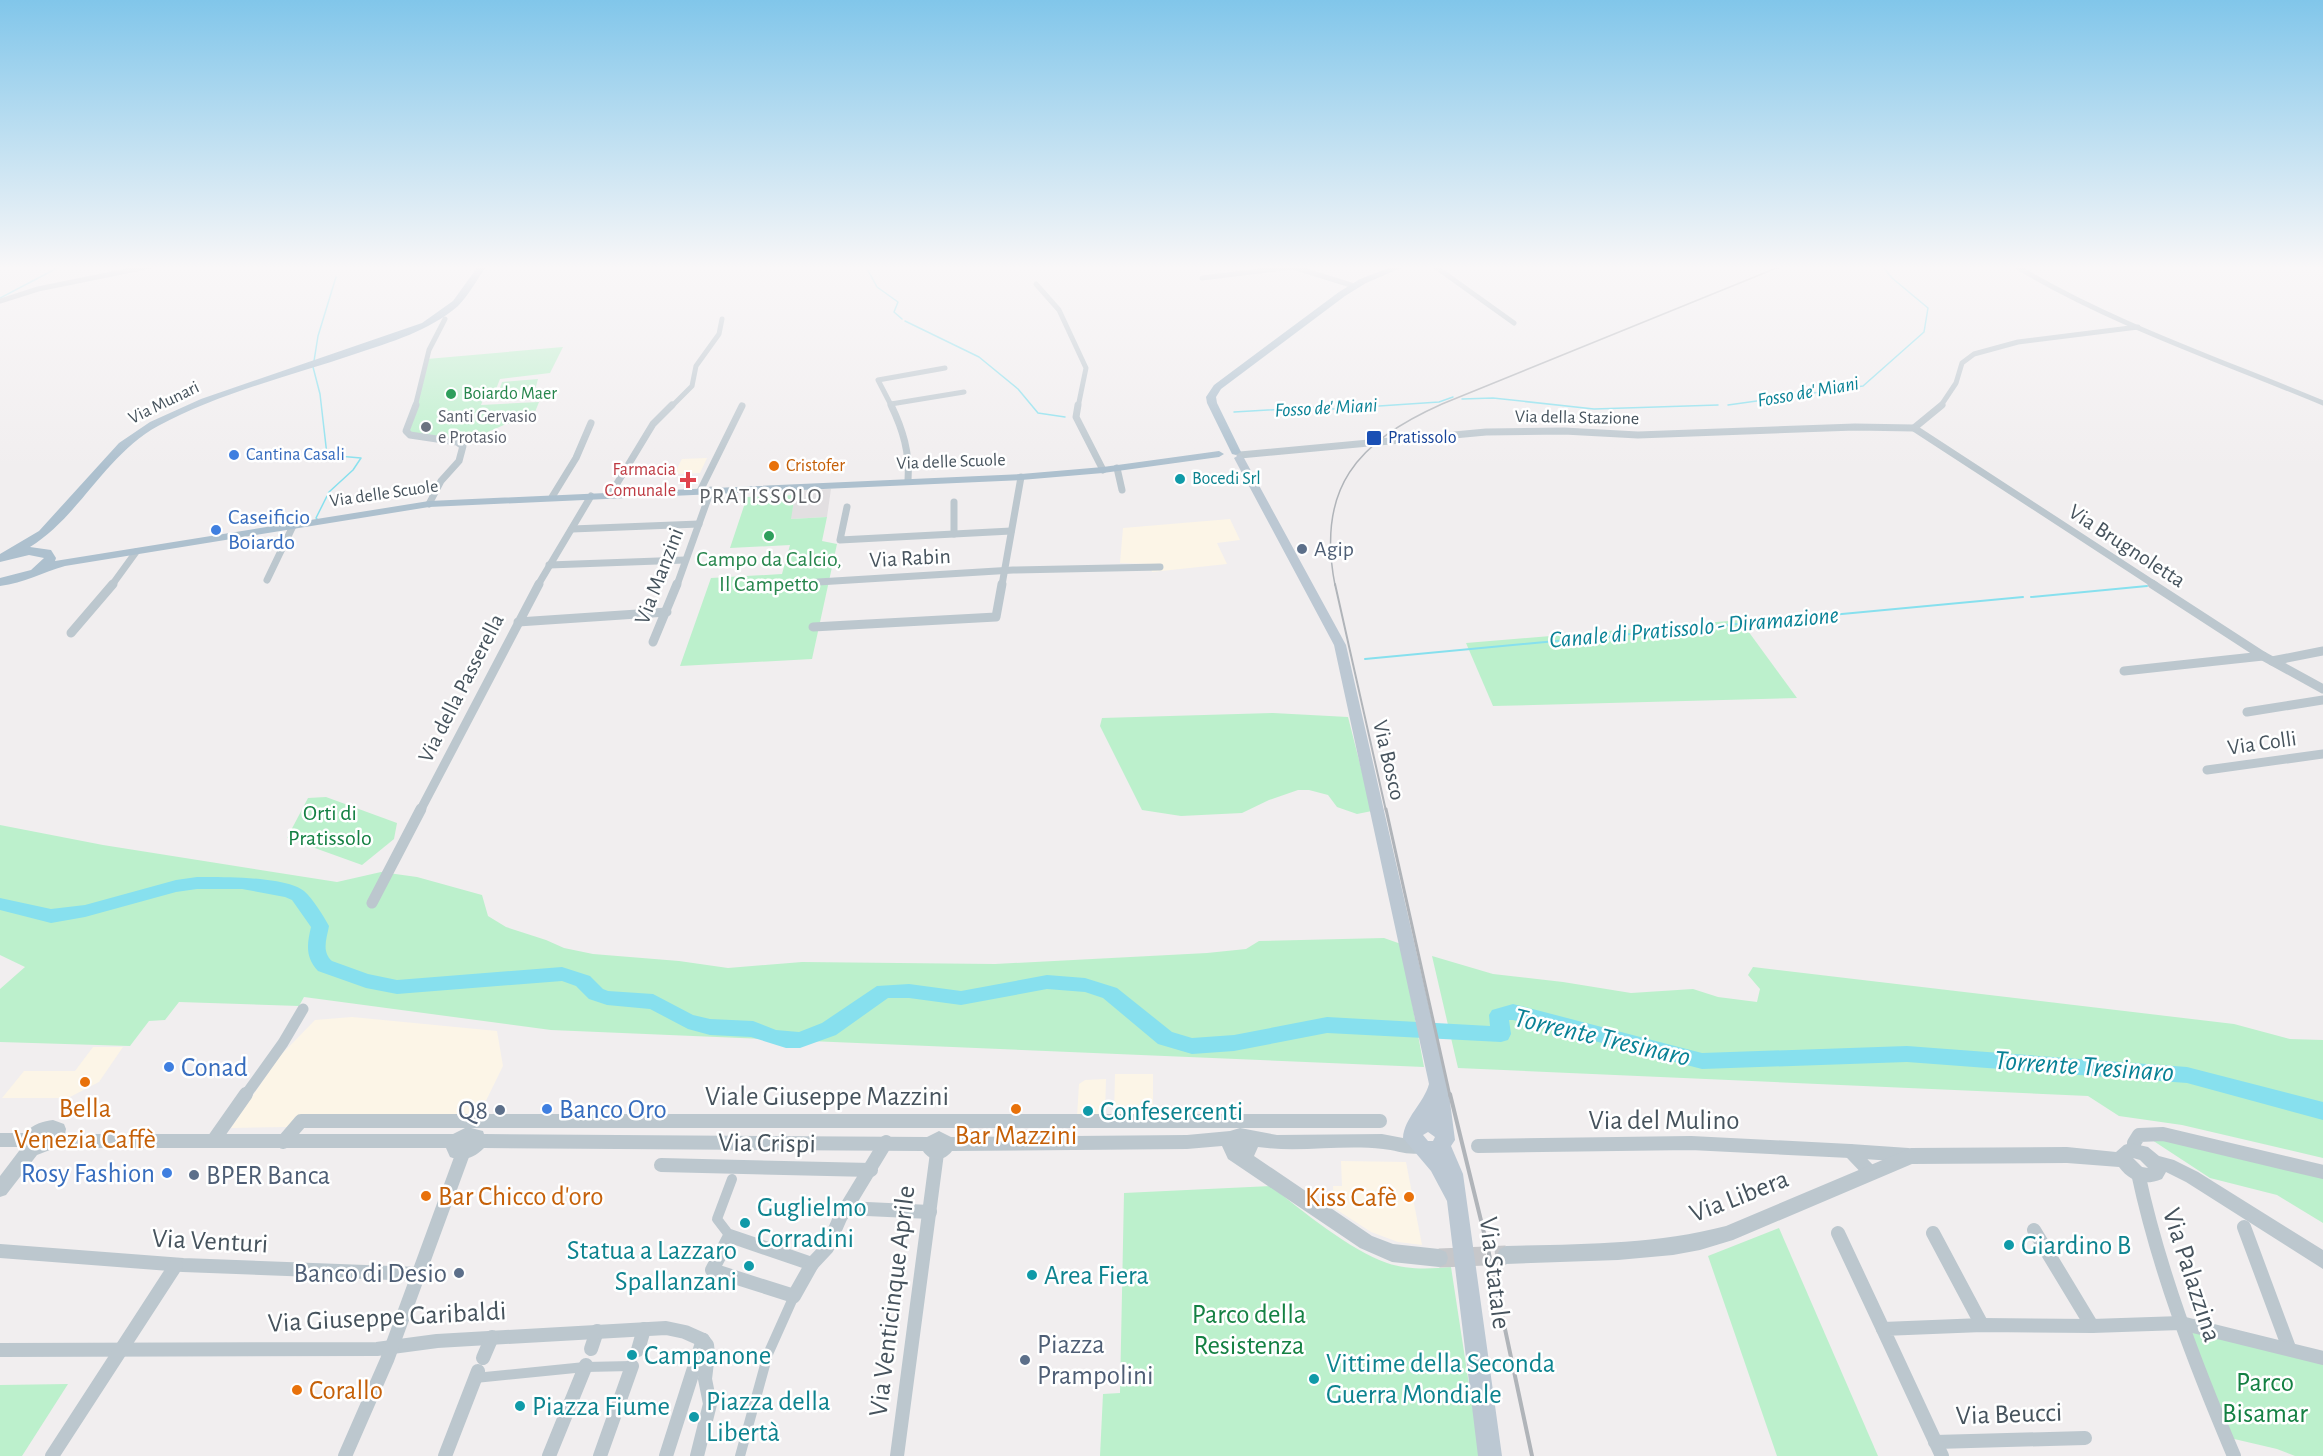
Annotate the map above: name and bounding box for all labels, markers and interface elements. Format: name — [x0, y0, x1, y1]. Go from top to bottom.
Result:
water label: Fosso de' Miani — [1756, 373, 1860, 411]
street label: Via Munari — [126, 378, 202, 428]
place label: Boiardo Maer — [463, 385, 557, 403]
marker: Boiardo Maer — [444, 387, 458, 401]
water label: Fosso de' Miani — [1274, 395, 1378, 421]
place label: Santi Gervasio e Protasio — [438, 408, 537, 447]
street label: Via della Stazione — [1515, 408, 1639, 428]
marker: Santi Gervasio e Protasio — [419, 420, 433, 434]
marker: Pratissolo — [1365, 429, 1383, 447]
place label: Pratissolo — [1388, 429, 1457, 447]
place label: Cantina Casali — [246, 446, 345, 464]
marker: Cantina Casali — [227, 448, 241, 462]
street label: Via delle Scuole — [896, 451, 1006, 473]
place label: Cristofer — [786, 457, 845, 475]
marker: Cristofer — [767, 459, 781, 473]
place label: Farmacia Comunale — [605, 461, 676, 500]
place label: Bocedi Srl — [1192, 470, 1261, 488]
marker: Bocedi Srl — [1173, 472, 1187, 486]
marker: Farmacia Comunale — [681, 473, 695, 487]
street label: Via delle Scuole — [329, 477, 439, 511]
district label: PRATISSOLO — [699, 485, 823, 507]
street label: Via Brugnoletta — [2065, 500, 2189, 592]
place label: Caseificio Boiardo — [228, 506, 310, 553]
marker: Caseificio Boiardo — [209, 523, 223, 537]
street label: Via Manzini — [631, 525, 687, 627]
marker: Campo da Calcio, Il Campetto — [762, 529, 776, 543]
place label: Agip — [1314, 538, 1354, 560]
marker: Agip — [1295, 542, 1309, 556]
street label: Via Rabin — [869, 545, 951, 571]
place label: Campo da Calcio, Il Campetto — [696, 548, 842, 595]
water label: Canale di Pratissolo - Diramazione — [1548, 603, 1840, 653]
street label: Via della Passerella — [414, 610, 508, 766]
street label: Via Bosco — [1369, 718, 1409, 802]
street label: Via Colli — [2226, 727, 2298, 759]
park label: Orti di Pratissolo — [288, 802, 372, 849]
water label: Torrente Tresinaro — [1511, 1004, 1693, 1072]
water label: Torrente Tresinaro — [1993, 1047, 2175, 1087]
place label: Conad — [181, 1054, 248, 1081]
marker: Conad — [162, 1060, 176, 1074]
marker: Bella Venezia Caffè — [78, 1075, 92, 1089]
street label: Viale Giuseppe Mazzini — [705, 1083, 949, 1110]
place label: Bella Venezia Caffè — [14, 1095, 156, 1153]
place label: Banco Oro — [559, 1096, 667, 1123]
place label: Q8 — [458, 1097, 488, 1125]
place label: Confesercenti — [1100, 1098, 1243, 1125]
marker: Banco Oro — [540, 1102, 554, 1116]
marker: Bar Mazzini — [1009, 1102, 1023, 1116]
marker: Q8 — [493, 1103, 507, 1117]
marker: Confesercenti — [1081, 1104, 1095, 1118]
street label: Via del Mulino — [1588, 1107, 1740, 1134]
place label: Bar Mazzini — [955, 1122, 1077, 1149]
street label: Via Crispi — [718, 1129, 816, 1157]
place label: Rosy Fashion — [21, 1160, 155, 1188]
place label: BPER Banca — [206, 1162, 330, 1189]
street label: Via Libera — [1686, 1165, 1792, 1227]
marker: Rosy Fashion — [160, 1166, 174, 1180]
marker: BPER Banca — [187, 1168, 201, 1182]
place label: Bar Chicco d'oro — [438, 1183, 603, 1210]
street label: Via Venticinque Aprile — [864, 1184, 920, 1418]
place label: Kiss Cafè — [1305, 1184, 1397, 1211]
marker: Bar Chicco d'oro — [419, 1189, 433, 1203]
marker: Kiss Cafè — [1402, 1190, 1416, 1204]
place label: Guglielmo Corradini — [757, 1194, 867, 1252]
street label: Via Palazzina — [2158, 1205, 2226, 1345]
street label: Via Statale — [1475, 1215, 1515, 1331]
marker: Guglielmo Corradini — [738, 1216, 752, 1230]
street label: Via Venturi — [151, 1224, 269, 1258]
place label: Giardino B — [2021, 1232, 2131, 1259]
place label: Statua a Lazzaro Spallanzani — [567, 1237, 737, 1295]
marker: Giardino B — [2002, 1238, 2016, 1252]
marker: Statua a Lazzaro Spallanzani — [742, 1259, 756, 1273]
place label: Banco di Desio — [294, 1260, 447, 1287]
place label: Area Fiera — [1044, 1262, 1149, 1289]
marker: Banco di Desio — [452, 1266, 466, 1280]
marker: Area Fiera — [1025, 1268, 1039, 1282]
street label: Via Giuseppe Garibaldi — [267, 1297, 507, 1337]
park label: Parco della Resistenza — [1192, 1301, 1306, 1359]
place label: Piazza Prampolini — [1037, 1331, 1154, 1389]
place label: Campanone — [644, 1342, 771, 1369]
marker: Campanone — [625, 1348, 639, 1362]
place label: Vittime della Seconda Guerra Mondiale — [1326, 1350, 1555, 1408]
marker: Piazza Prampolini — [1018, 1353, 1032, 1367]
park label: Parco Bisamar — [2222, 1369, 2308, 1427]
marker: Vittime della Seconda Guerra Mondiale — [1307, 1372, 1321, 1386]
place label: Corallo — [309, 1377, 383, 1404]
marker: Corallo — [290, 1383, 304, 1397]
place label: Piazza della Libertà — [706, 1388, 830, 1446]
place label: Piazza Fiume — [532, 1393, 670, 1420]
marker: Piazza Fiume — [513, 1399, 527, 1413]
street label: Via Beucci — [1955, 1399, 2063, 1429]
marker: Piazza della Libertà — [687, 1410, 701, 1424]

